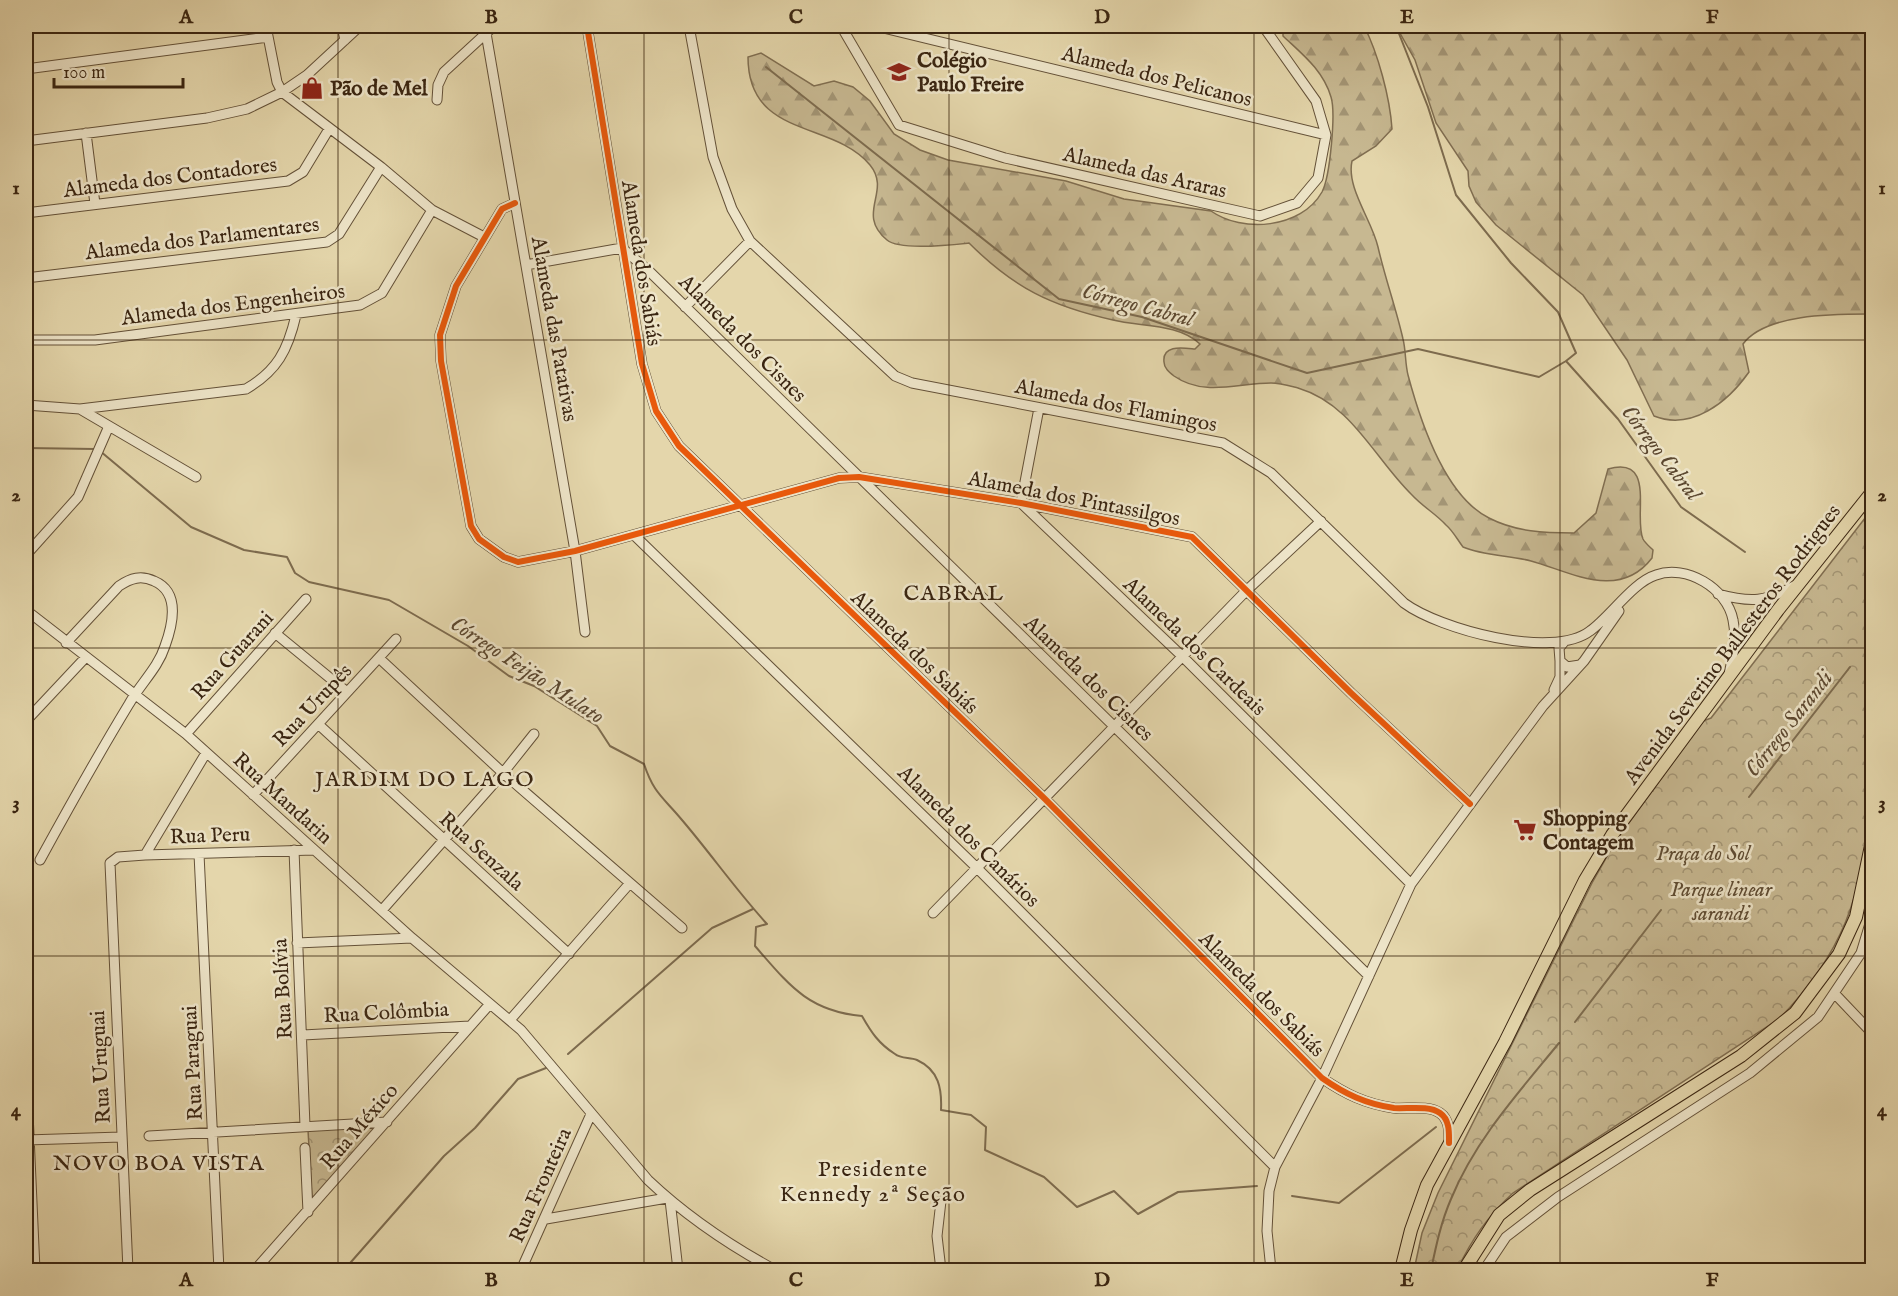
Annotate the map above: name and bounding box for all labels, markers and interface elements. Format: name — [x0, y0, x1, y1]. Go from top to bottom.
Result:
text: A — [178, 5, 194, 30]
text: B — [484, 5, 498, 30]
text: C — [789, 5, 803, 30]
text: D — [1094, 5, 1110, 30]
text: E — [1400, 5, 1414, 30]
text: F — [1706, 5, 1719, 30]
street label: Alameda dos Pelicanos — [1058, 41, 1254, 114]
place label: Colégio Paulo Freire — [917, 48, 1024, 99]
scale bar — [54, 51, 183, 89]
school or university icon: Colégio Paulo Freire — [886, 59, 912, 85]
text: 100 m — [63, 62, 105, 85]
shop icon: Pão de Mel — [299, 75, 325, 101]
place label: Pão de Mel — [330, 76, 429, 103]
street label: Alameda das Araras — [1059, 141, 1229, 205]
street label: Alameda dos Contadores — [61, 152, 279, 205]
text: 1 — [12, 176, 20, 201]
text: 1 — [1878, 176, 1886, 201]
street label: Alameda dos Sabiás — [614, 178, 667, 348]
street label: Alameda dos Parlamentares — [83, 212, 321, 267]
street label: Alameda das Patativas — [524, 234, 583, 424]
street label: Alameda dos Cisnes — [671, 269, 812, 409]
street label: Alameda dos Engenheiros — [119, 278, 346, 333]
water label: Córrego Cabral — [1079, 278, 1198, 335]
street label: Alameda dos Flamingos — [1011, 373, 1219, 439]
water label: Córrego Cabral — [1614, 400, 1708, 508]
street label: Alameda dos Pintassilgos — [964, 465, 1182, 533]
text: 2 — [11, 483, 21, 508]
text: 2 — [1877, 483, 1887, 508]
street label: Avenida Severino Ballesteros Rodrigues — [1618, 499, 1848, 791]
street label: Alameda dos Cardeais — [1116, 571, 1271, 722]
district label: CABRAL — [904, 580, 1005, 608]
street label: Alameda dos Sabiás — [844, 585, 983, 721]
street label: Rua Guarani — [186, 606, 280, 706]
water label: Córrego Feijão Mulato — [445, 610, 609, 731]
street label: Alameda dos Cisnes — [1017, 610, 1159, 748]
street label: Rua Urupês — [268, 659, 359, 754]
water label: Córrego Sarandi — [1739, 664, 1841, 783]
street label: Rua Mandarin — [226, 747, 338, 851]
street label: Alameda dos Canários — [890, 759, 1045, 914]
district label: JARDIM DO LAGO — [312, 766, 535, 794]
text: 3 — [12, 791, 20, 816]
text: 3 — [1878, 791, 1886, 816]
place label: Shopping Contagem — [1543, 806, 1635, 857]
street label: Rua Senzala — [433, 807, 530, 898]
supermarket icon: Shopping Contagem — [1512, 817, 1538, 843]
street label: Rua Peru — [169, 822, 251, 851]
park label: Praça do Sol — [1656, 841, 1752, 868]
park label: Parque linear sarandi — [1670, 877, 1773, 928]
street label: Alameda dos Sabiás — [1192, 926, 1330, 1064]
street label: Rua Bolívia — [267, 937, 300, 1040]
street label: Rua Colômbia — [323, 997, 450, 1030]
street label: Rua Paraguai — [177, 1005, 210, 1121]
street label: Rua Uruguai — [85, 1010, 118, 1124]
street label: Rua México — [315, 1078, 405, 1176]
text: 4 — [11, 1098, 22, 1123]
text: 4 — [1877, 1098, 1888, 1123]
street label: Rua Fronteira — [504, 1123, 579, 1247]
district label: NOVO BOA VISTA — [53, 1150, 265, 1178]
district label: Presidente Kennedy 2ª Seção — [780, 1156, 966, 1209]
text: A — [178, 1268, 194, 1293]
text: B — [484, 1268, 498, 1293]
text: C — [789, 1268, 803, 1293]
text: D — [1094, 1268, 1110, 1293]
text: E — [1400, 1268, 1414, 1293]
text: F — [1706, 1268, 1719, 1293]

